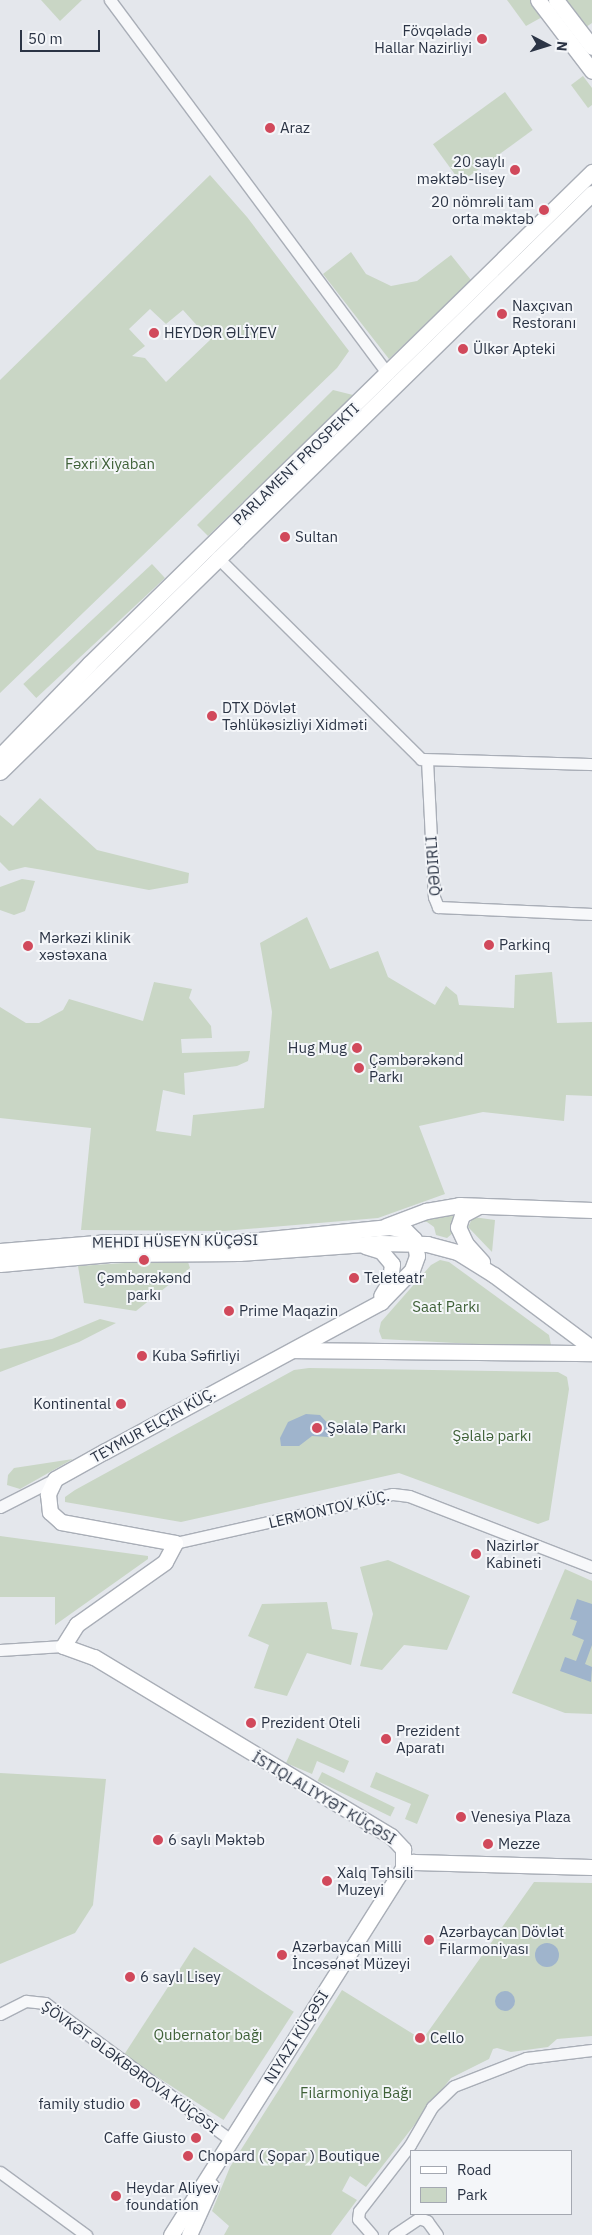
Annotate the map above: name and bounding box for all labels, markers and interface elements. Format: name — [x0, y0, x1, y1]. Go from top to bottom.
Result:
scale bar — [22, 20, 102, 52]
north arrow — [522, 20, 572, 70]
place label: Fövqəladə Hallar Nazirliyi — [374, 21, 472, 56]
text: 50 m — [28, 29, 63, 48]
marker: Fövqəladə Hallar Nazirliyi — [476, 33, 488, 45]
text: N — [553, 40, 571, 52]
place label: Araz — [280, 119, 310, 137]
marker: Araz — [264, 122, 276, 134]
place label: 20 saylı məktəb-lisey — [417, 152, 505, 187]
marker: 20 saylı məktəb-lisey — [509, 164, 521, 176]
place label: 20 nömrəli tam orta məktəb — [431, 192, 534, 227]
marker: 20 nömrəli tam orta məktəb — [538, 204, 550, 216]
place label: Naxçıvan Restoranı — [512, 296, 576, 331]
marker: Naxçıvan Restoranı — [496, 308, 508, 320]
place label: HEYDƏR ƏLİYEV — [164, 324, 277, 342]
marker: HEYDƏR ƏLİYEV — [148, 327, 160, 339]
place label: Ülkər Apteki — [473, 340, 555, 358]
marker: Ülkər Apteki — [457, 343, 469, 355]
street label: PARLAMENT PROSPEKTI — [229, 399, 363, 529]
park label: Fəxri Xiyaban — [65, 455, 155, 473]
place label: Sultan — [295, 528, 338, 546]
marker: Sultan — [279, 531, 291, 543]
place label: DTX Dövlət Təhlükəsizliyi Xidməti — [222, 698, 367, 733]
marker: DTX Dövlət Təhlükəsizliyi Xidməti — [206, 710, 218, 722]
street label: QƏDIRLI — [422, 835, 444, 897]
place label: Mərkəzi klinik xəstəxana — [39, 928, 131, 963]
place label: Parkinq — [499, 936, 550, 954]
marker: Mərkəzi klinik xəstəxana — [21, 939, 35, 953]
marker: Parkinq — [483, 939, 495, 951]
place label: Hug Mug — [288, 1039, 347, 1057]
marker: Hug Mug — [351, 1042, 363, 1054]
place label: Çəmbərəkənd Parkı — [369, 1050, 463, 1085]
marker: Çəmbərəkənd Parkı — [353, 1062, 365, 1074]
street label: MEHDI HÜSEYN KÜÇƏSI — [92, 1231, 258, 1251]
marker: Çəmbərəkənd parkı — [138, 1254, 150, 1266]
place label: Çəmbərəkənd parkı — [97, 1268, 191, 1303]
place label: Teleteatr — [364, 1269, 424, 1287]
marker: Teleteatr — [348, 1272, 360, 1284]
park label: Saat Parkı — [412, 1298, 480, 1316]
place label: Prime Maqazin — [239, 1302, 338, 1320]
marker: Prime Maqazin — [223, 1305, 235, 1317]
place label: Kuba Səfirliyi — [152, 1347, 240, 1365]
marker: Kuba Səfirliyi — [136, 1350, 148, 1362]
street label: TEYMUR ELÇIN KÜÇ. — [88, 1383, 218, 1467]
place label: Kontinental — [33, 1395, 111, 1413]
marker: Kontinental — [115, 1398, 127, 1410]
place label: Şəlalə Parkı — [327, 1419, 406, 1437]
marker: Şəlalə Parkı — [311, 1422, 323, 1434]
park label: Şəlalə parkı — [453, 1427, 531, 1445]
street label: LERMONTOV KÜÇ. — [267, 1486, 391, 1532]
place label: Nazirlər Kabineti — [486, 1536, 542, 1571]
marker: Nazirlər Kabineti — [470, 1548, 482, 1560]
place label: Prezident Oteli — [261, 1714, 360, 1732]
marker: Prezident Oteli — [245, 1717, 257, 1729]
place label: Prezident Aparatı — [396, 1721, 460, 1756]
marker: Prezident Aparatı — [380, 1733, 392, 1745]
street label: İSTIQLALIYYƏT KÜÇƏSI — [249, 1748, 399, 1848]
place label: Venesiya Plaza — [471, 1808, 571, 1826]
marker: Venesiya Plaza — [455, 1811, 467, 1823]
place label: 6 saylı Məktəb — [168, 1831, 265, 1849]
marker: 6 saylı Məktəb — [152, 1834, 164, 1846]
place label: Mezze — [498, 1835, 540, 1853]
marker: Mezze — [482, 1838, 494, 1850]
place label: Xalq Təhsili Muzeyi — [337, 1863, 414, 1898]
marker: Xalq Təhsili Muzeyi — [321, 1875, 333, 1887]
place label: Azərbaycan Dövlət Filarmoniyası — [439, 1922, 564, 1957]
marker: Azərbaycan Dövlət Filarmoniyası — [423, 1934, 435, 1946]
place label: Azərbaycan Milli İncəsənət Müzeyi — [292, 1937, 410, 1972]
marker: Azərbaycan Milli İncəsənət Müzeyi — [276, 1949, 288, 1961]
place label: 6 saylı Lisey — [140, 1968, 221, 1986]
marker: 6 saylı Lisey — [124, 1971, 136, 1983]
street label: NIYAZI KÜÇƏSI — [260, 1987, 332, 2087]
street label: ŞÖVKƏT ƏLƏKBƏROVA KÜÇƏSI — [38, 1997, 222, 2137]
park label: Qubernator bağı — [153, 2026, 263, 2044]
place label: Cello — [430, 2029, 464, 2047]
marker: Cello — [414, 2032, 426, 2044]
park label: Filarmoniya Bağı — [300, 2084, 412, 2102]
place label: family studio — [38, 2095, 125, 2113]
marker: family studio — [129, 2098, 141, 2110]
place label: Caffe Giusto — [104, 2129, 186, 2147]
marker: Caffe Giusto — [190, 2132, 202, 2144]
place label: Chopard ( Şopar ) Boutique — [198, 2147, 380, 2165]
marker: Chopard ( Şopar ) Boutique — [182, 2150, 194, 2162]
legend — [410, 2150, 572, 2215]
text: Road — [457, 2160, 492, 2179]
place label: Heydar Aliyev foundation — [126, 2178, 218, 2213]
text: Park — [457, 2185, 487, 2204]
marker: Heydar Aliyev foundation — [110, 2190, 122, 2202]

